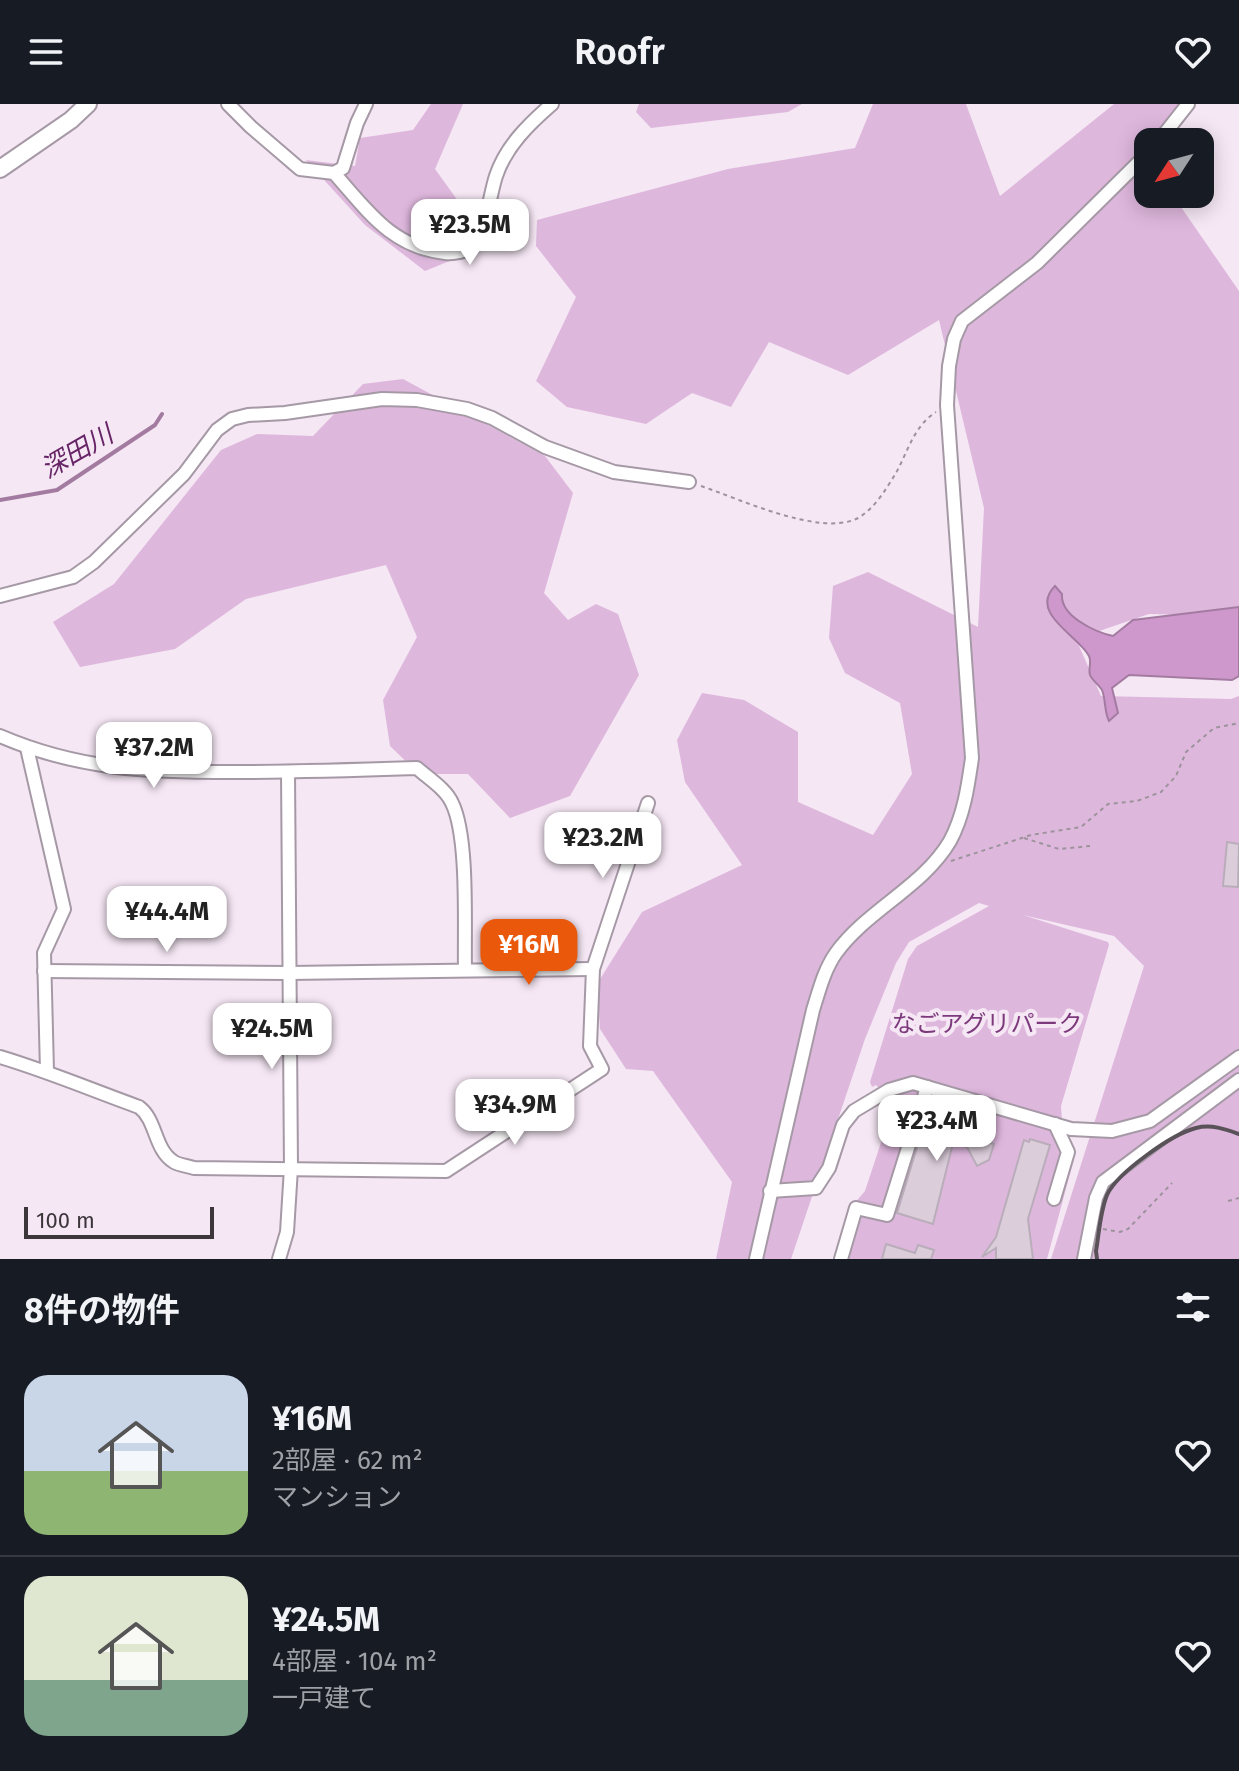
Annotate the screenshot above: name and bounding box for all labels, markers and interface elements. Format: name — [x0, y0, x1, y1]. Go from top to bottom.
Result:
icon: menu — [24, 30, 68, 74]
text: Roofr — [574, 30, 665, 74]
icon: heart — [1171, 30, 1215, 74]
north arrow — [1134, 128, 1214, 208]
map controls — [1134, 128, 1214, 208]
pin: ¥23.5M — [405, 199, 535, 267]
text: ¥23.5M — [429, 209, 511, 240]
water label: 深田川 — [35, 418, 121, 485]
pin: ¥37.2M — [89, 722, 219, 790]
text: ¥37.2M — [114, 732, 194, 763]
pin: ¥23.2M — [538, 812, 668, 880]
text: ¥23.2M — [562, 822, 644, 853]
pin: ¥44.4M — [102, 886, 232, 954]
text: ¥44.4M — [125, 896, 209, 927]
pin: ¥16M — [482, 919, 576, 987]
text: ¥16M — [498, 929, 560, 960]
pin: ¥24.5M — [207, 1003, 337, 1071]
park label: なごアグリパーク — [892, 1010, 1082, 1038]
text: ¥24.5M — [231, 1013, 313, 1044]
pin: ¥34.9M — [450, 1079, 580, 1147]
text: ¥34.9M — [473, 1089, 557, 1120]
pin: ¥23.4M — [872, 1095, 1002, 1163]
text: ¥23.4M — [896, 1105, 978, 1136]
scale bar — [24, 1203, 214, 1239]
text: 100 m — [36, 1207, 95, 1234]
icon: filters — [1171, 1285, 1215, 1329]
text: 8件の物件 — [24, 1290, 180, 1331]
text: ¥16M — [272, 1398, 352, 1439]
icon: home — [88, 1407, 184, 1503]
icon: heart — [1171, 1433, 1215, 1477]
text: 2部屋 · 62 m² — [272, 1445, 423, 1476]
text: マンション — [272, 1482, 402, 1513]
text: ¥24.5M — [272, 1599, 380, 1640]
icon: home — [88, 1608, 184, 1704]
icon: heart — [1171, 1634, 1215, 1678]
text: 4部屋 · 104 m² — [272, 1646, 437, 1677]
text: 一戸建て — [272, 1683, 376, 1714]

